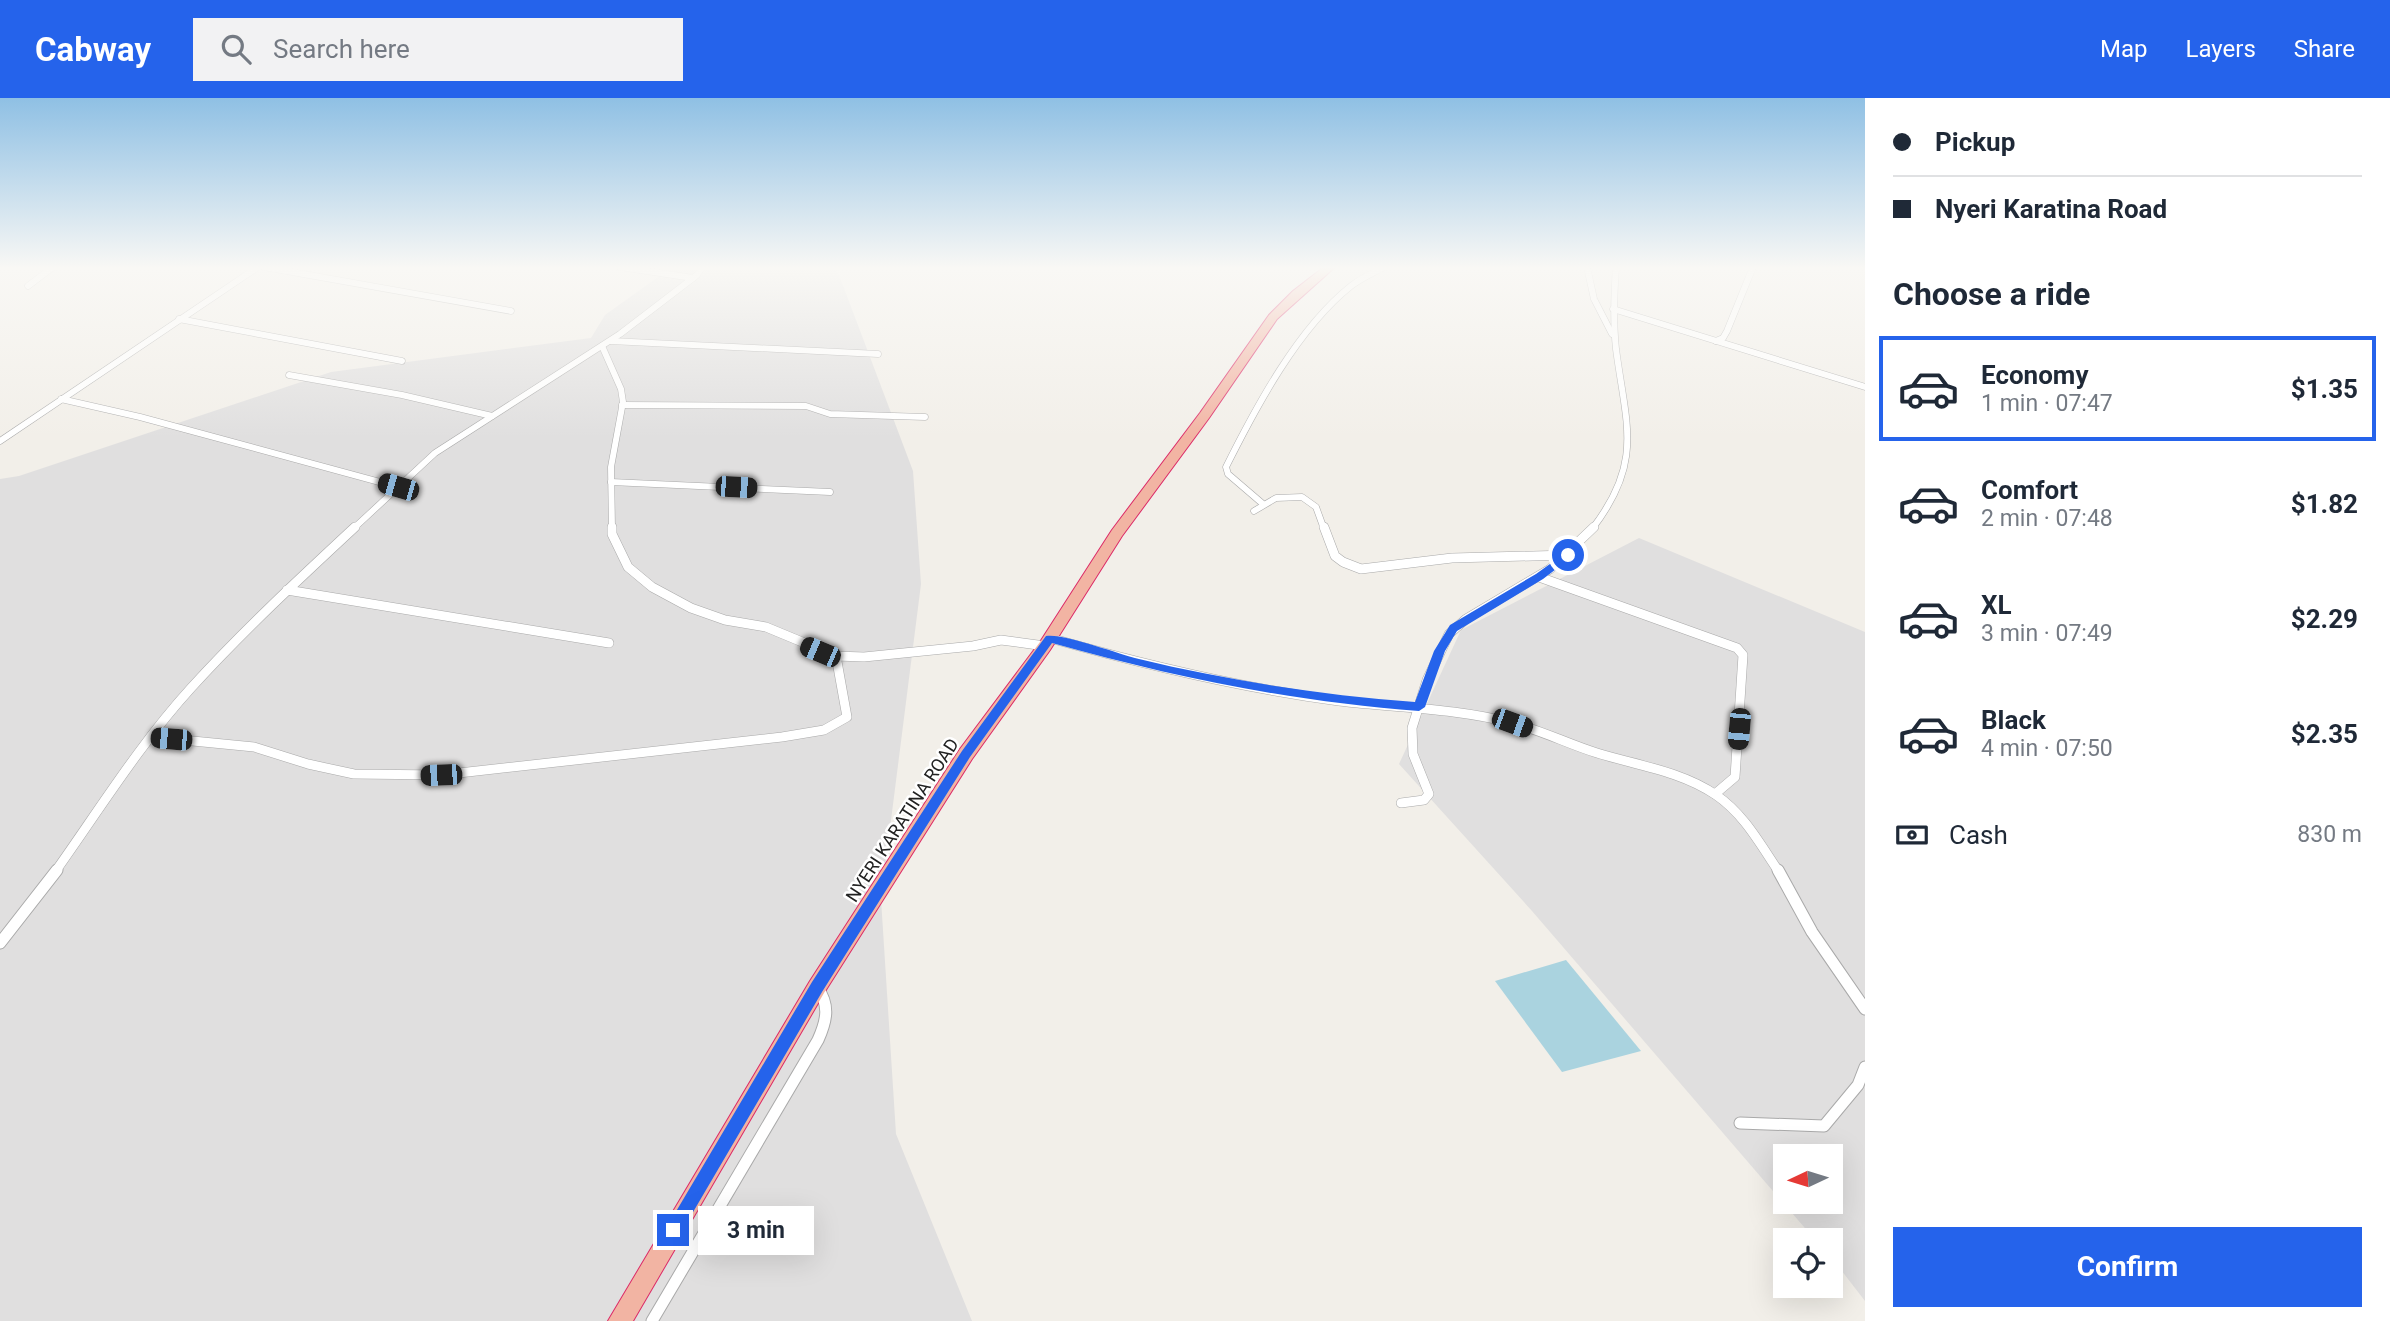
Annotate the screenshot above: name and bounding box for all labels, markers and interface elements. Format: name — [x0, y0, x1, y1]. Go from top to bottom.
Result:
search box — [193, 18, 683, 81]
text: Cabway — [35, 30, 151, 69]
icon: search — [217, 30, 255, 68]
text: Search here — [273, 34, 410, 64]
text: Map — [2100, 35, 2148, 63]
text: Layers — [2186, 35, 2256, 63]
text: Share — [2294, 35, 2355, 63]
text: Pickup — [1935, 127, 2015, 157]
text: Nyeri Karatina Road — [1935, 194, 2167, 224]
text: Choose a ride — [1893, 275, 2090, 313]
icon: car — [1897, 357, 1960, 420]
text: Economy — [1981, 360, 2088, 390]
text: $1.35 — [2291, 374, 2358, 404]
text: 1 min · 07:47 — [1981, 390, 2113, 417]
car — [375, 471, 422, 503]
icon: car — [1897, 472, 1960, 535]
car — [715, 475, 758, 499]
text: Comfort — [1981, 475, 2078, 505]
text: $1.82 — [2291, 489, 2358, 519]
text: 2 min · 07:48 — [1981, 505, 2113, 532]
route start — [1552, 539, 1584, 571]
icon: car — [1897, 587, 1960, 650]
text: XL — [1981, 590, 2012, 620]
text: $2.29 — [2291, 604, 2358, 634]
text: 3 min · 07:49 — [1981, 620, 2113, 647]
car — [797, 634, 844, 670]
icon: car — [1897, 702, 1960, 765]
text: Black — [1981, 705, 2046, 735]
car — [1489, 706, 1536, 740]
car — [1727, 707, 1752, 751]
text: $2.35 — [2291, 719, 2358, 749]
car — [150, 727, 193, 751]
street label: NYERI KARATINA ROAD — [841, 734, 963, 906]
text: 4 min · 07:50 — [1981, 735, 2113, 762]
car — [420, 764, 463, 786]
icon: cash — [1893, 816, 1931, 854]
text: Cash — [1949, 820, 2008, 850]
text: 830 m — [2297, 821, 2362, 848]
north arrow — [1773, 1144, 1843, 1214]
map controls — [1773, 1144, 1843, 1298]
callout: 3 min — [698, 1206, 813, 1254]
route end — [657, 1214, 689, 1246]
text: 3 min — [727, 1217, 785, 1244]
button: Confirm — [1893, 1227, 2362, 1307]
button: locate — [1773, 1228, 1843, 1298]

